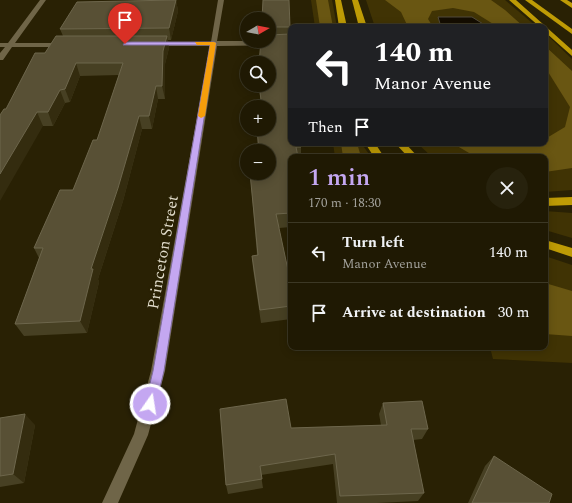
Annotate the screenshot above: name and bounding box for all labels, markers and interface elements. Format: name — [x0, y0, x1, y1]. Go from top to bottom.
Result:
pin — [108, 3, 142, 44]
icon: arrive — [114, 9, 136, 31]
north arrow — [240, 12, 276, 48]
map controls — [240, 12, 276, 180]
text: 140 m — [374, 31, 453, 74]
icon: left — [308, 40, 360, 92]
button: search — [240, 56, 276, 92]
text: Manor Avenue — [374, 70, 491, 97]
button: + — [240, 100, 276, 136]
text: Then — [308, 116, 343, 139]
icon: arrive — [351, 116, 373, 138]
button: − — [240, 144, 276, 180]
text: 1 min — [308, 160, 370, 196]
button: close — [486, 167, 528, 209]
street label: Princeton Street — [141, 193, 185, 311]
text: 170 m · 18:30 — [308, 193, 381, 213]
text: Turn left — [342, 231, 404, 254]
text: 140 m — [489, 241, 528, 264]
icon: left — [308, 242, 330, 264]
text: Manor Avenue — [342, 254, 427, 274]
text: Arrive at destination — [342, 301, 486, 324]
text: 30 m — [498, 301, 529, 324]
icon: arrive — [308, 302, 330, 324]
position arrow — [129, 383, 171, 425]

